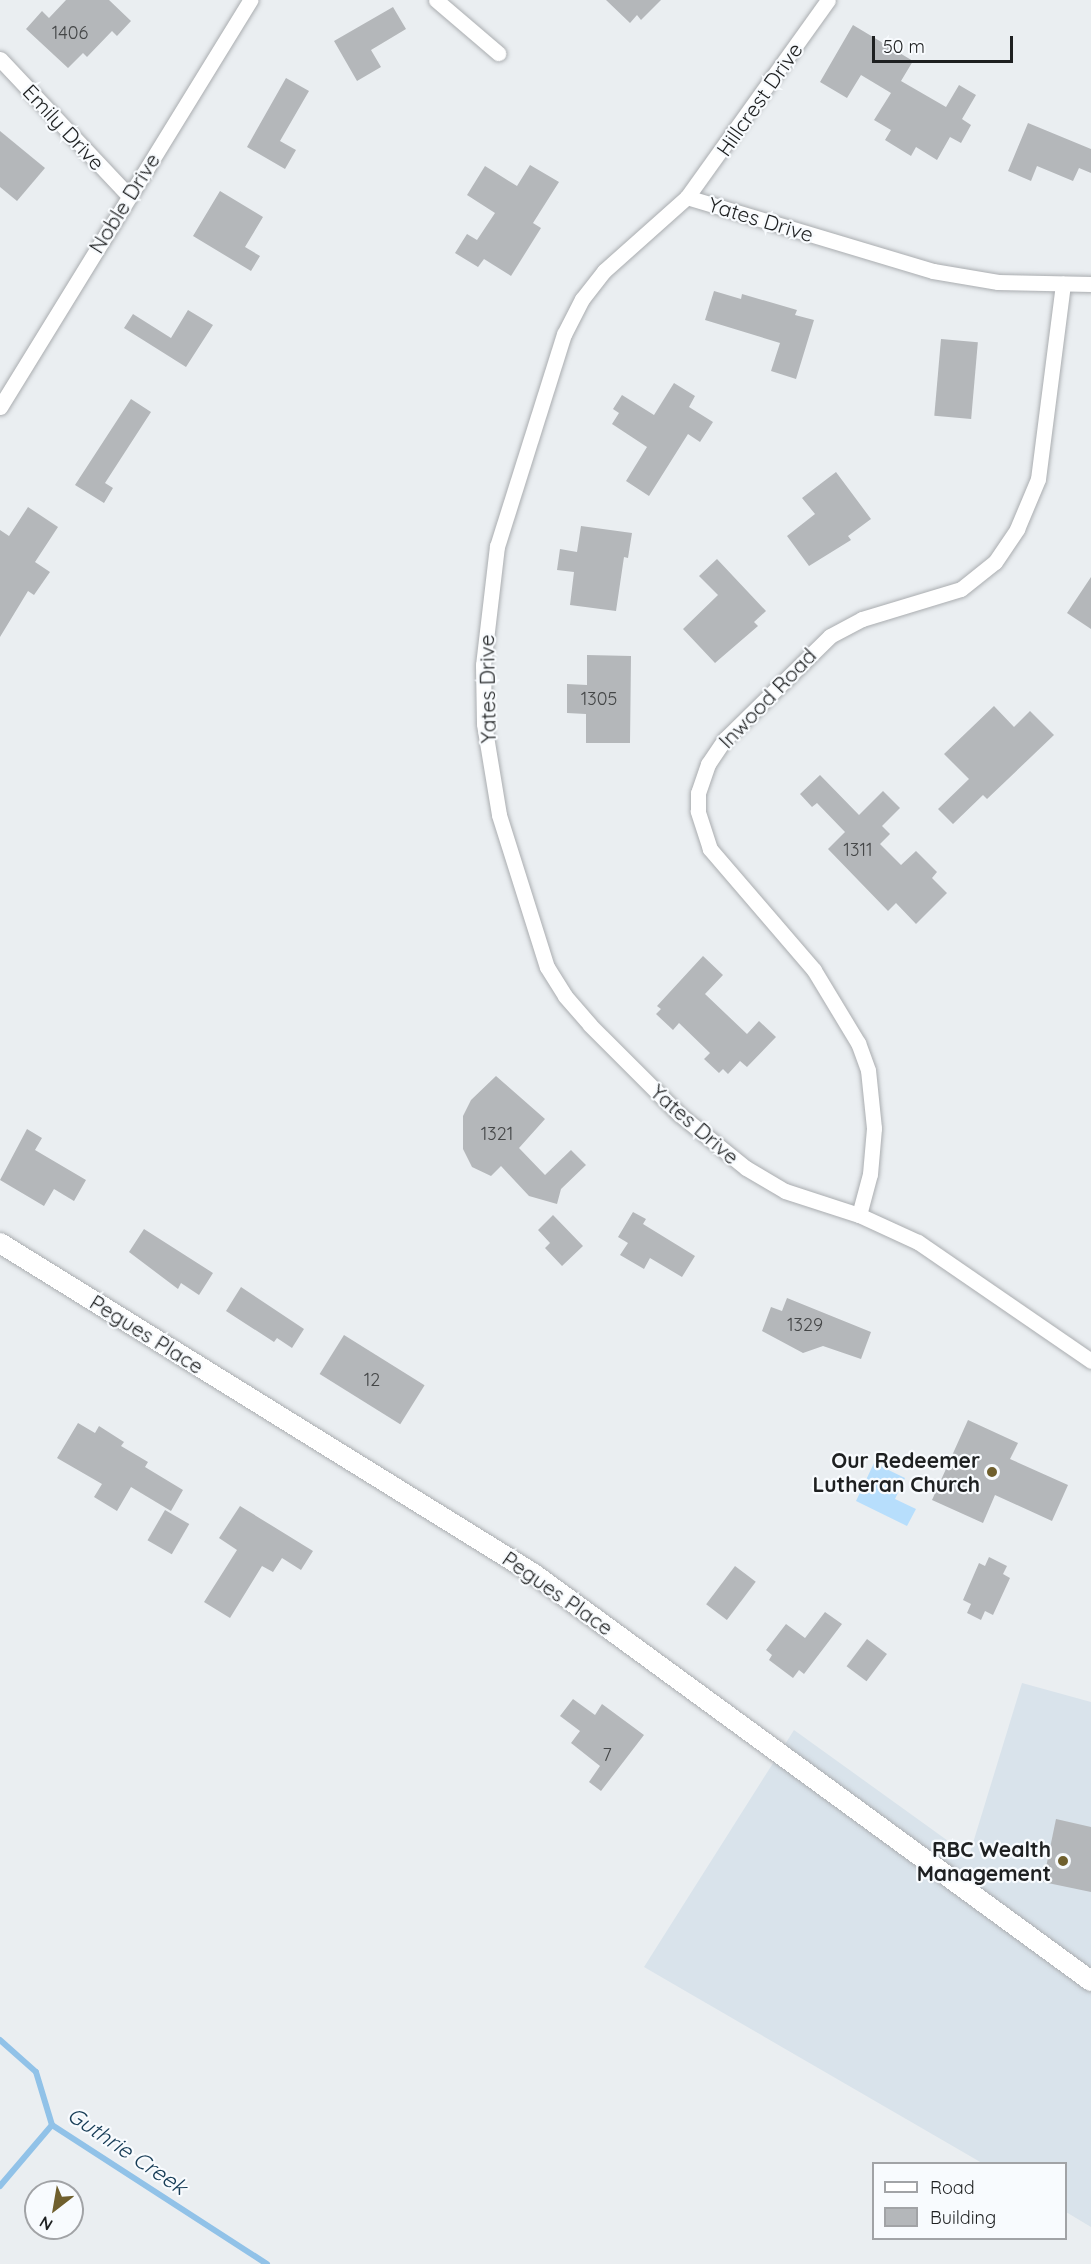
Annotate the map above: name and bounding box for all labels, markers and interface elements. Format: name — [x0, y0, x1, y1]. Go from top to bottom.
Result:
house number: 1406 — [52, 22, 88, 44]
scale bar — [875, 24, 1016, 62]
text: 50 m — [883, 35, 925, 58]
street label: Hillcrest Drive — [711, 37, 807, 161]
street label: Emily Drive — [18, 79, 110, 175]
street label: Noble Drive — [83, 148, 165, 258]
street label: Yates Drive — [705, 191, 817, 247]
street label: Yates Drive — [473, 634, 501, 744]
street label: Inwood Road — [713, 643, 821, 753]
house number: 1305 — [581, 688, 617, 710]
house number: 1311 — [843, 839, 873, 861]
street label: Yates Drive — [646, 1079, 744, 1169]
house number: 1321 — [481, 1123, 513, 1145]
street label: Pegues Place — [86, 1289, 208, 1379]
house number: 1329 — [787, 1314, 823, 1336]
house number: 12 — [364, 1369, 380, 1391]
place label: Our Redeemer Lutheran Church — [812, 1447, 980, 1497]
marker: Our Redeemer Lutheran Church — [985, 1465, 999, 1479]
street label: Pegues Place — [498, 1546, 618, 1640]
house number: 7 — [602, 1744, 612, 1766]
place label: RBC Wealth Management — [917, 1836, 1051, 1886]
marker: RBC Wealth Management — [1056, 1854, 1070, 1868]
water label: Guthrie Creek — [62, 2101, 192, 2201]
legend — [872, 2162, 1067, 2240]
text: Road — [930, 2176, 975, 2199]
north arrow — [24, 2180, 84, 2240]
text: Building — [930, 2206, 996, 2229]
text: N — [36, 2212, 56, 2235]

